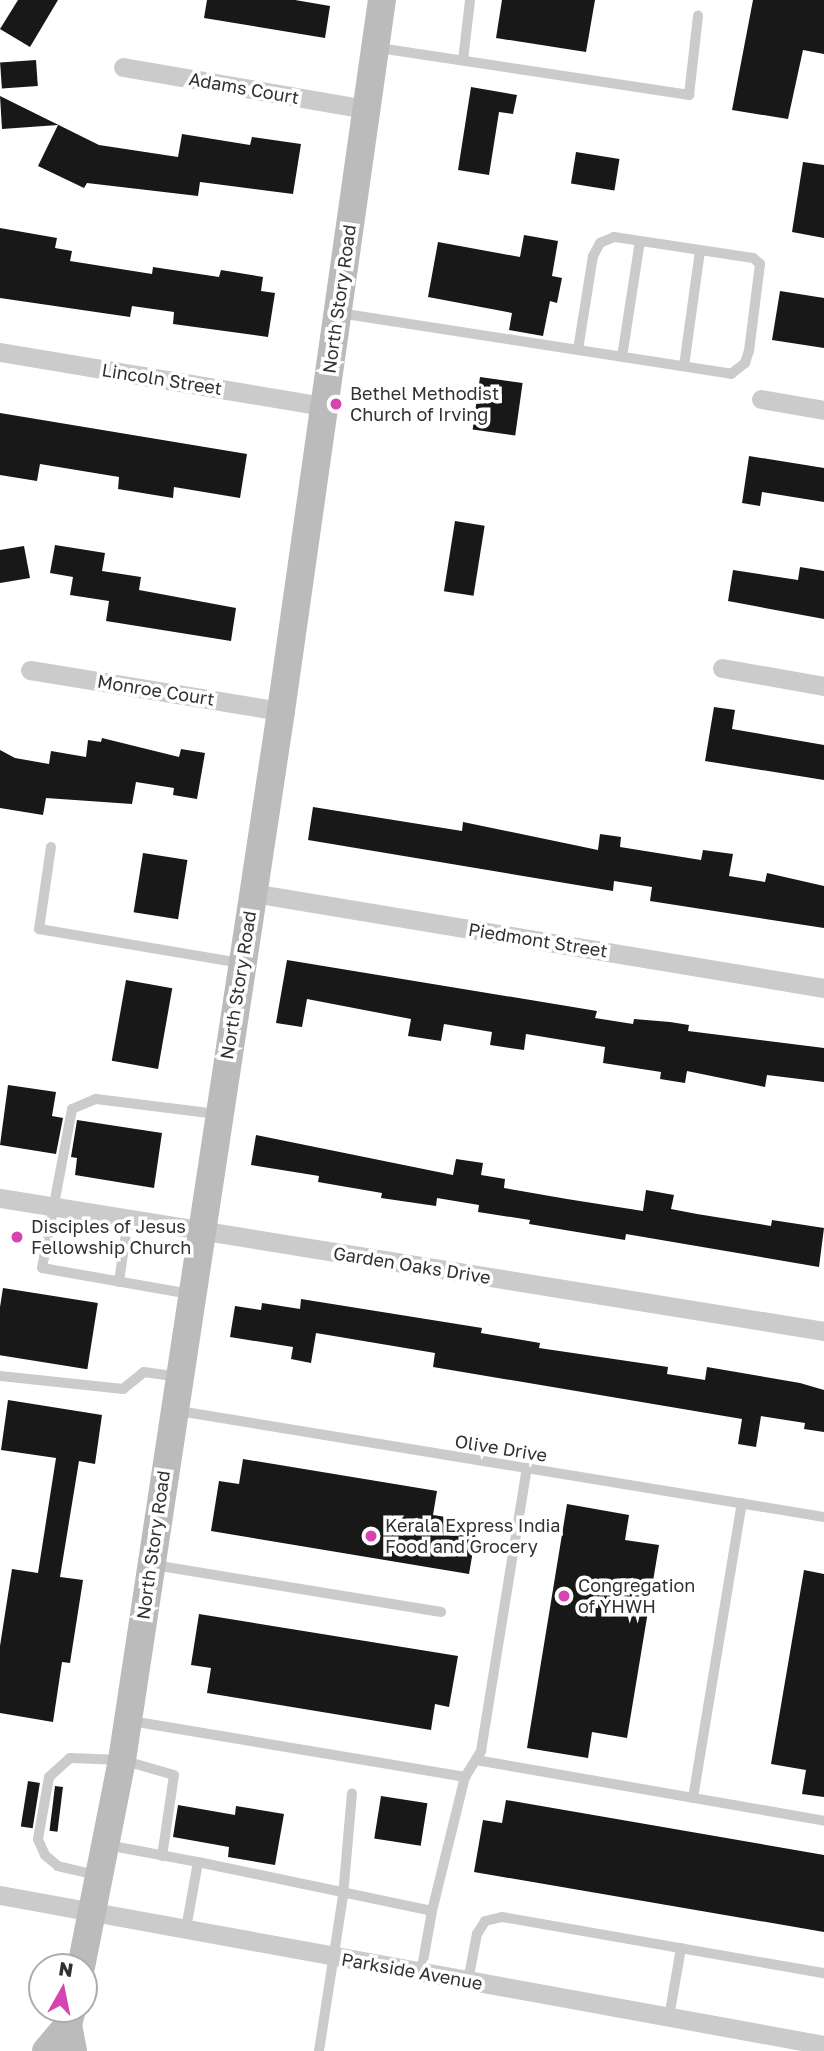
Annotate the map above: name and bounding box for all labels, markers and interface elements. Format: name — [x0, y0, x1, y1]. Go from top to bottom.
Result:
street label: Adams Court — [187, 68, 301, 108]
street label: North Story Road — [318, 223, 360, 375]
street label: Lincoln Street — [100, 359, 224, 399]
place label: Bethel Methodist Church of Irving — [350, 383, 499, 426]
marker: Bethel Methodist Church of Irving — [328, 396, 344, 412]
street label: Monroe Court — [96, 670, 216, 710]
street label: North Story Road — [216, 909, 260, 1061]
street label: Piedmont Street — [467, 918, 609, 962]
place label: Disciples of Jesus Fellowship Church — [31, 1216, 191, 1258]
marker: Disciples of Jesus Fellowship Church — [9, 1229, 25, 1245]
street label: Garden Oaks Drive — [332, 1242, 492, 1288]
street label: Olive Drive — [453, 1430, 549, 1466]
street label: North Story Road — [132, 1469, 174, 1621]
place label: Kerala Express India Food and Grocery — [385, 1515, 561, 1558]
marker: Kerala Express India Food and Grocery — [363, 1528, 379, 1544]
place label: Congregation of YHWH — [578, 1575, 695, 1618]
marker: Congregation of YHWH — [556, 1588, 572, 1604]
street label: Parkside Avenue — [340, 1948, 484, 1994]
north arrow — [28, 1953, 98, 2023]
text: N — [57, 1956, 75, 1981]

